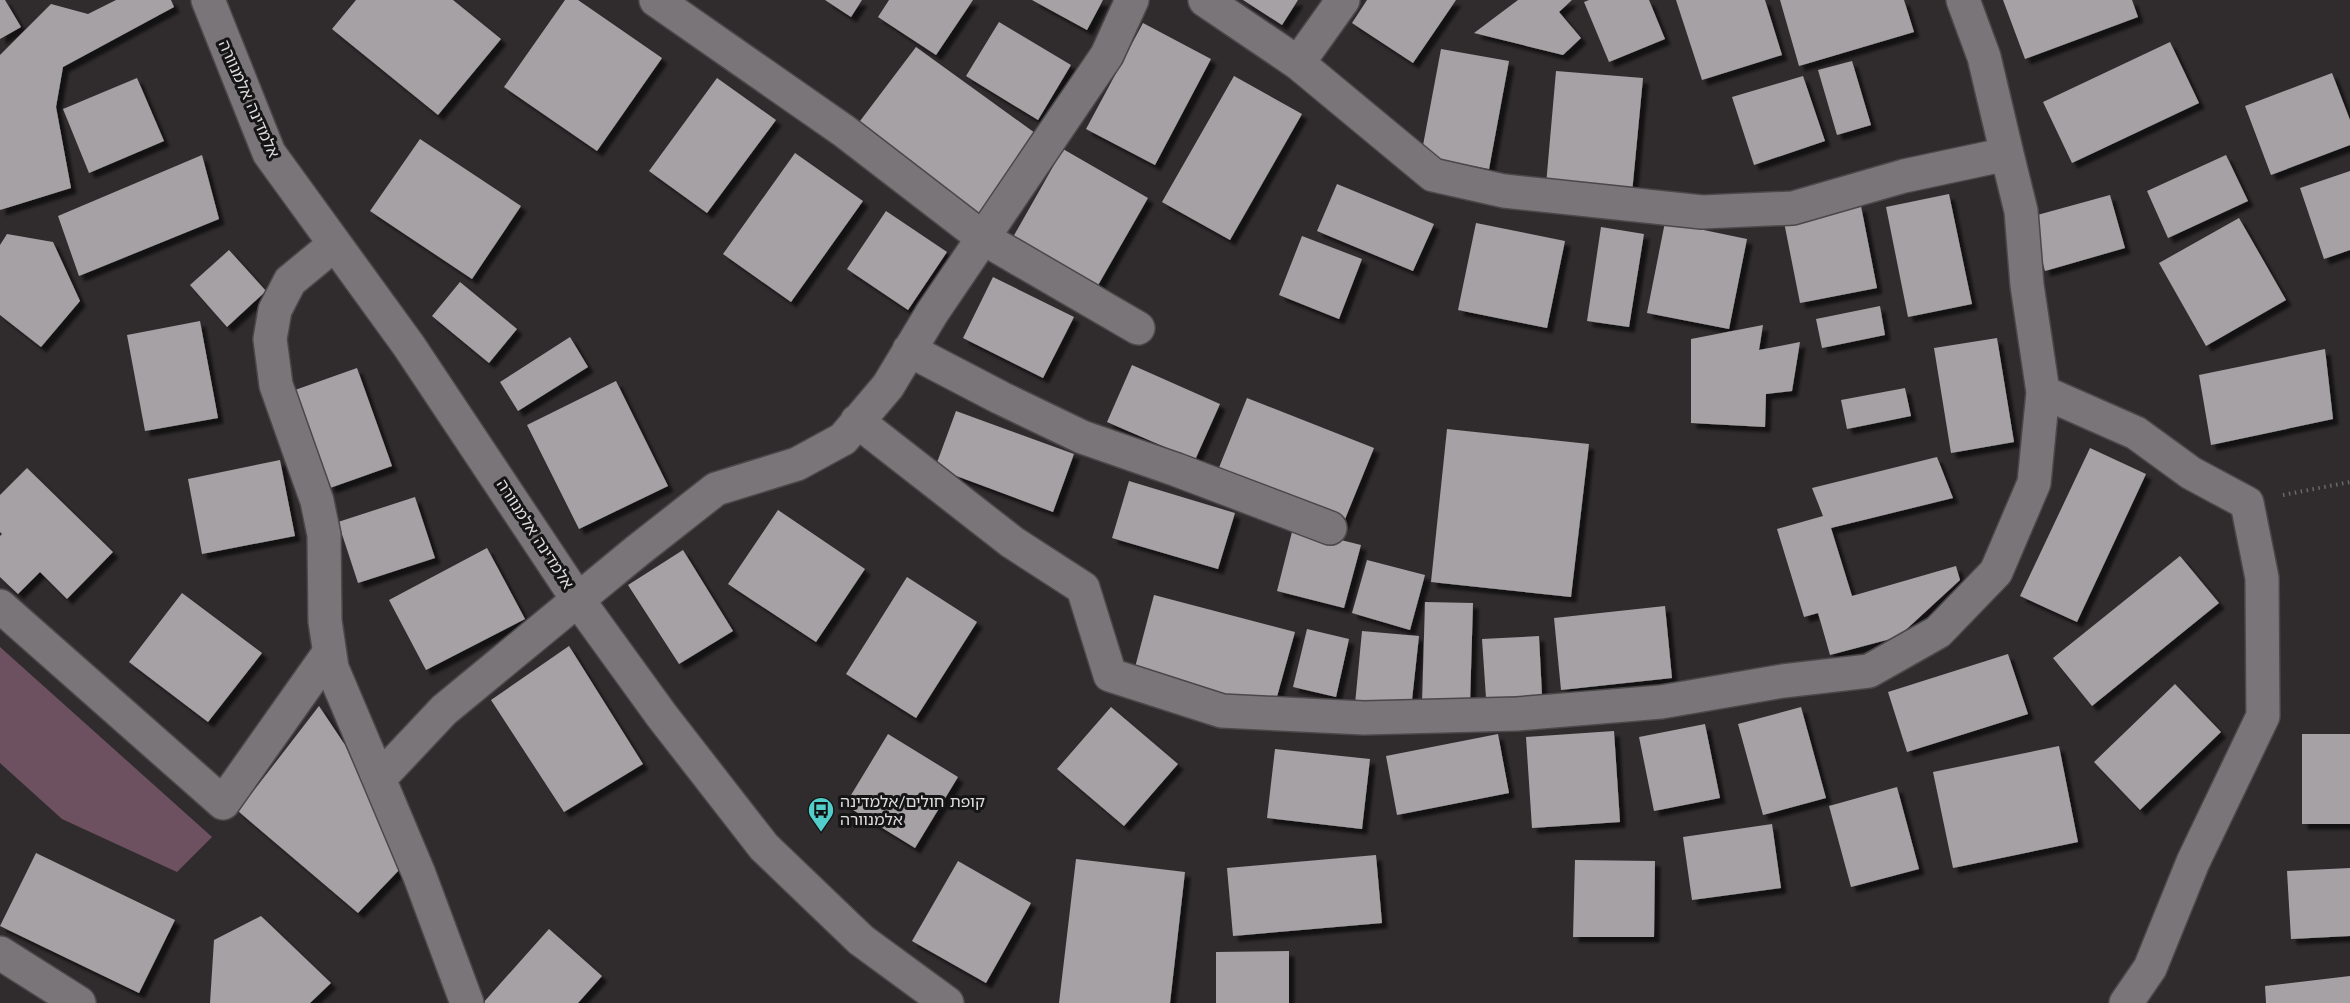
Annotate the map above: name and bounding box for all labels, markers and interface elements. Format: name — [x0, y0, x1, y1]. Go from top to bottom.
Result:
street label: אלמדינה אלמנוורה — [215, 37, 283, 161]
street label: אלמדינה אלמנוורה — [493, 476, 577, 592]
place label: קופת חולים/אלמדינה אלמנוורה — [840, 792, 985, 829]
bus stop icon: קופת חולים/אלמדינה אלמנוורה — [806, 795, 836, 833]

